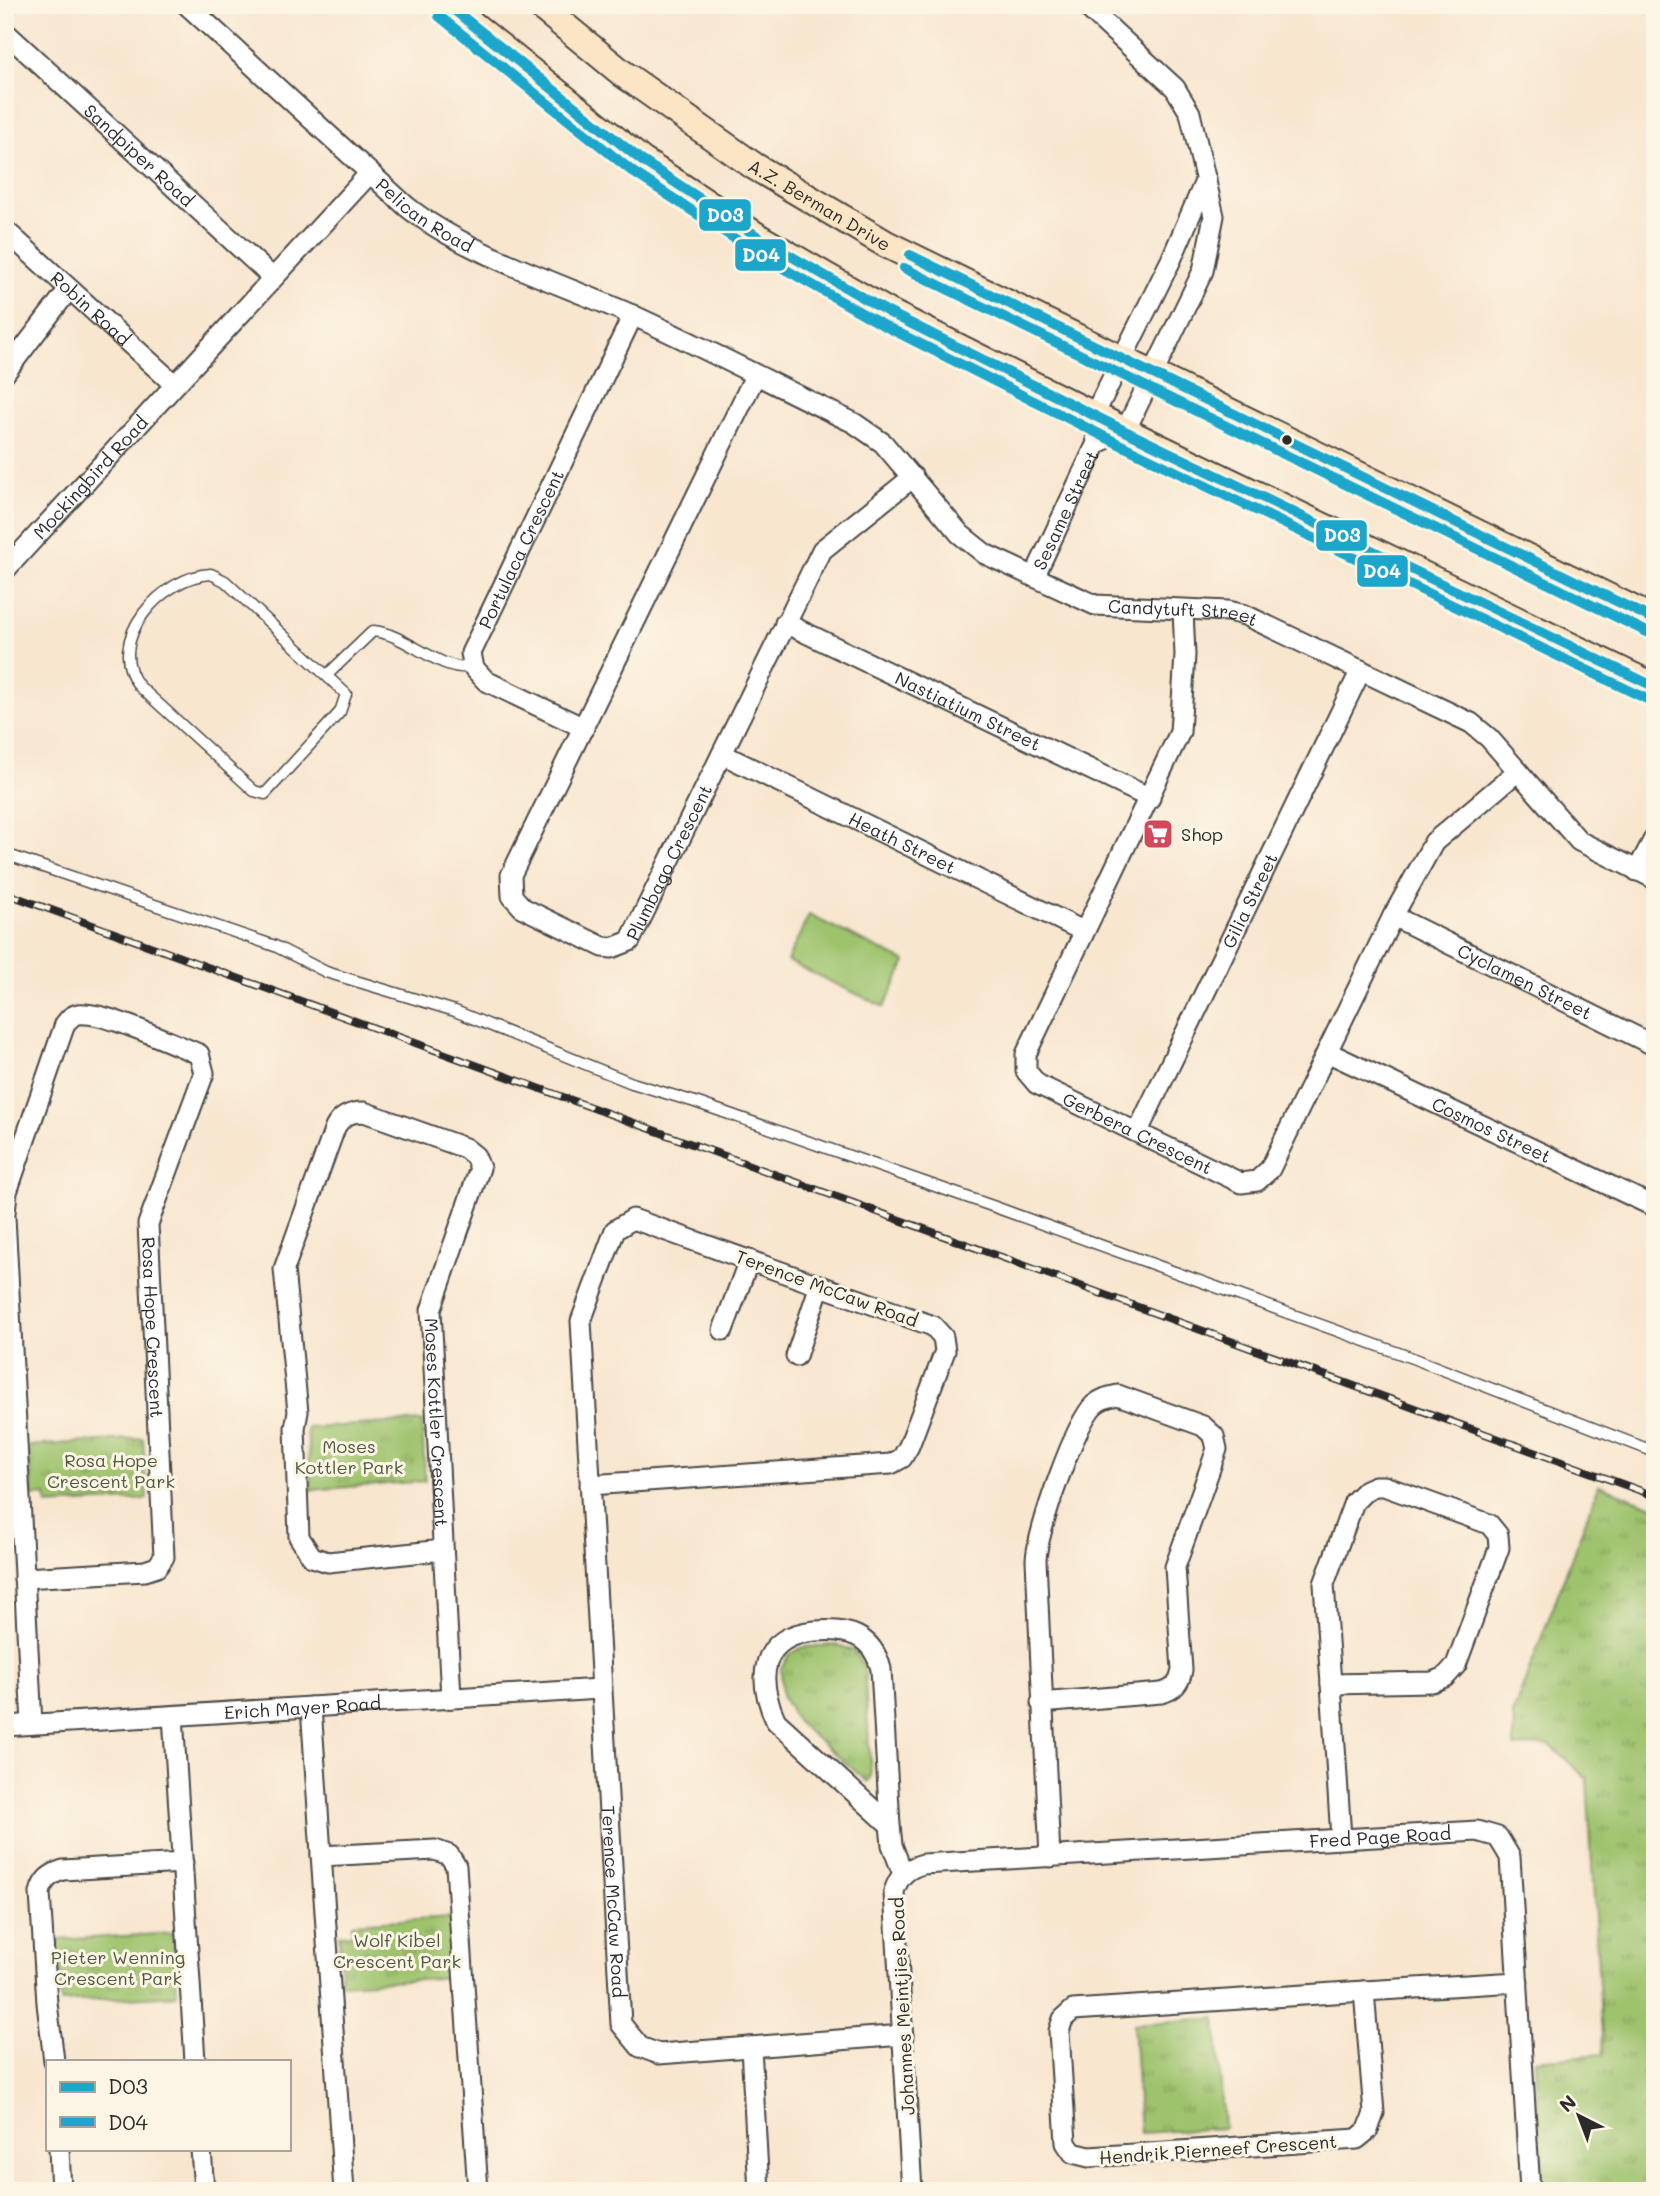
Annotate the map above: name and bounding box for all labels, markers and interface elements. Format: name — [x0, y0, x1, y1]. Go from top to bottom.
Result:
street label: Sandpiper Road — [79, 98, 199, 212]
street label: A.Z. Berman Drive — [744, 153, 895, 256]
street label: Pelican Road — [371, 172, 478, 258]
line badge: D03 — [698, 198, 752, 232]
text: D03 — [706, 202, 744, 227]
line badge: D04 — [734, 238, 787, 272]
text: D04 — [742, 242, 780, 267]
street label: Robin Road — [46, 266, 136, 351]
street label: Mockingbird Road — [28, 411, 153, 544]
unlabelled marker — [1280, 433, 1294, 447]
street label: Sesame Street — [1027, 446, 1104, 574]
street label: Portulaca Crescent — [473, 466, 569, 632]
line badge: D03 — [1315, 519, 1368, 552]
text: D03 — [1323, 522, 1361, 547]
line badge: D04 — [1356, 554, 1409, 588]
text: D04 — [1363, 558, 1401, 583]
street label: Candytuft Street — [1108, 594, 1262, 632]
street label: Nastiatium Street — [891, 666, 1045, 756]
street label: Plumbago Crescent — [620, 780, 717, 944]
street label: Heath Street — [845, 806, 960, 879]
supermarket icon: Shop — [1141, 817, 1175, 851]
place label: Shop — [1181, 822, 1223, 846]
street label: Gilia Street — [1216, 849, 1283, 952]
street label: Cyclamen Street — [1453, 938, 1596, 1025]
street label: Gerbera Crescent — [1059, 1086, 1216, 1179]
street label: Cosmos Street — [1428, 1091, 1555, 1168]
street label: Rosa Hope Crescent — [137, 1236, 169, 1418]
street label: Terence McCaw Road — [733, 1244, 921, 1332]
street label: Moses Kottler Crescent — [419, 1317, 454, 1527]
park label: Moses Kottler Park — [295, 1434, 403, 1479]
park label: Rosa Hope Crescent Park — [47, 1448, 175, 1493]
street label: Erich Mayer Road — [223, 1691, 382, 1724]
street label: Terence McCaw Road — [597, 1805, 631, 1998]
street label: Fred Page Road — [1309, 1821, 1452, 1853]
street label: Johannes Meintjies Road — [884, 1896, 920, 2116]
park label: Wolf Kibel Crescent Park — [333, 1928, 461, 1973]
park label: Pieter Wenning Crescent Park — [51, 1945, 185, 1990]
legend — [46, 2060, 290, 2150]
text: D03 — [108, 2072, 148, 2099]
north arrow — [1544, 2080, 1614, 2150]
text: N — [1554, 2089, 1581, 2117]
text: D04 — [108, 2108, 148, 2135]
street label: Hendrik Pierneef Crescent — [1098, 2129, 1338, 2169]

